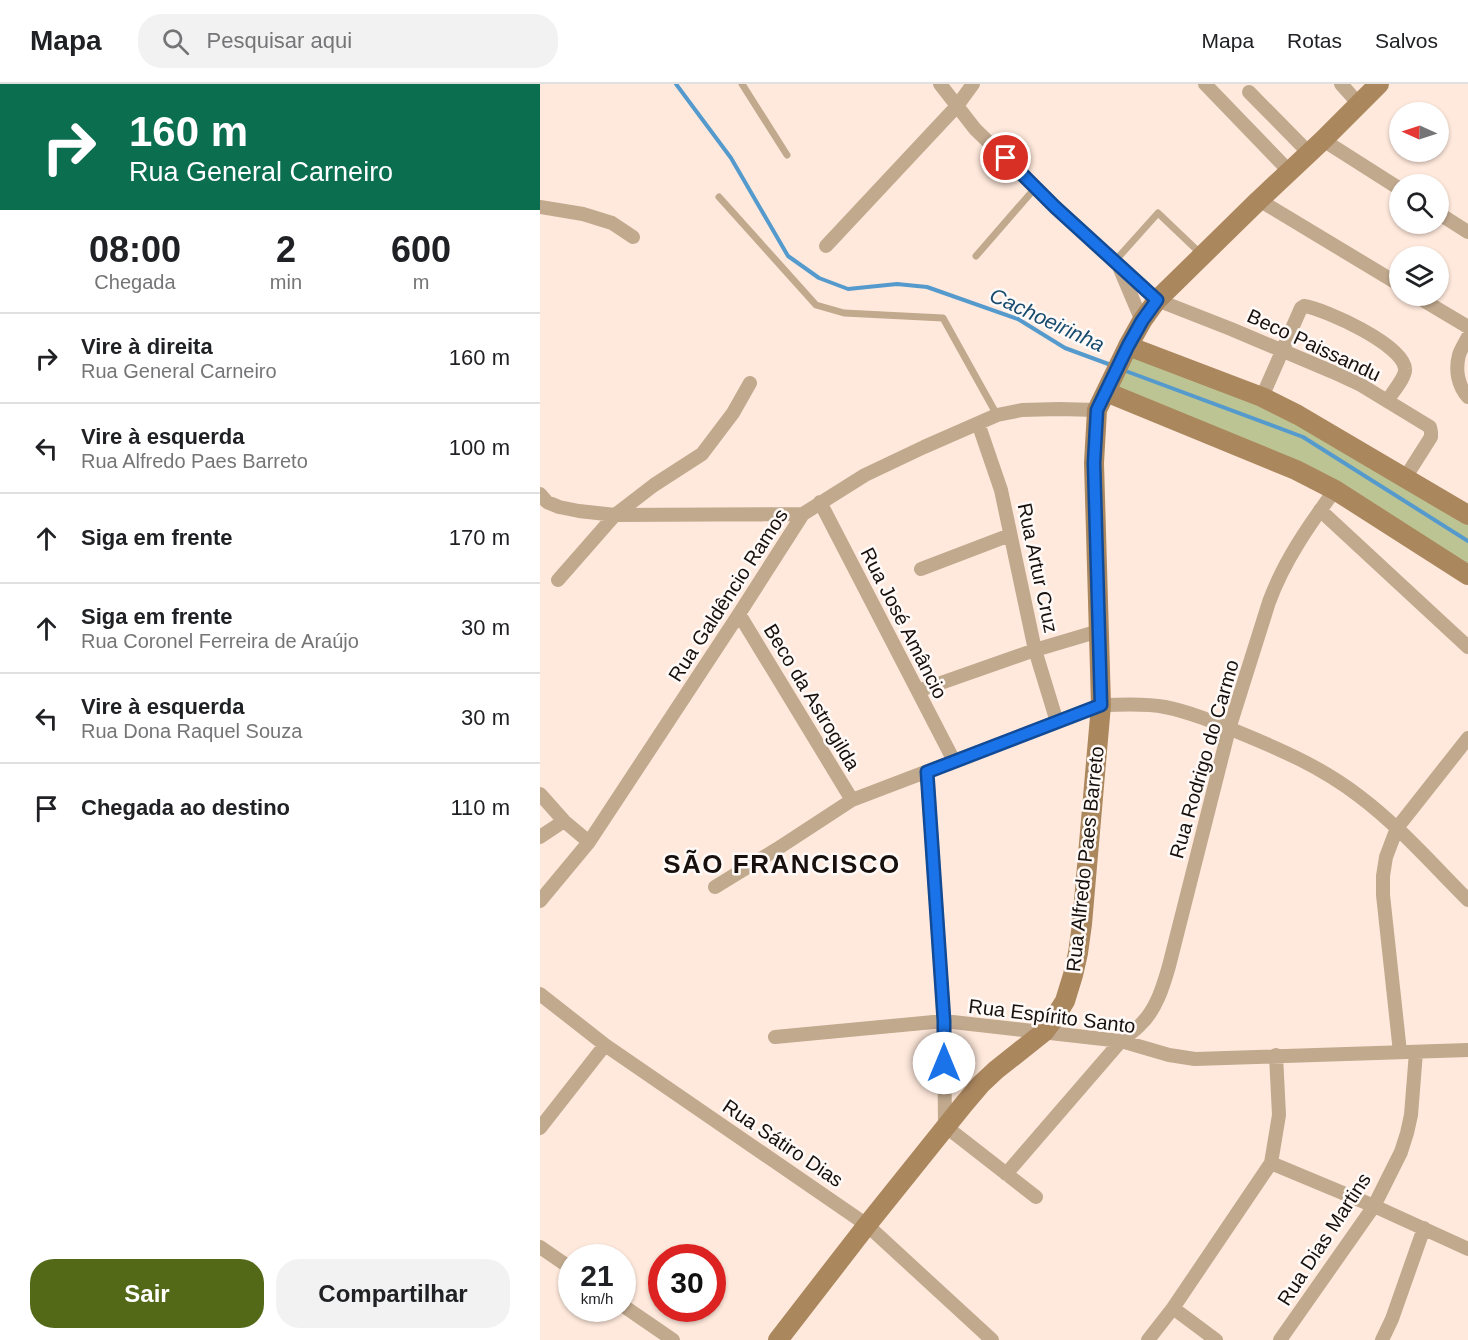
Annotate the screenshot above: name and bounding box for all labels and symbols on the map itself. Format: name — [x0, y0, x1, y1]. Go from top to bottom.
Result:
north arrow — [1389, 102, 1449, 162]
pin — [980, 132, 1031, 183]
water label: Cachoeirinha — [986, 283, 1108, 356]
street label: Beco Paissandu — [1244, 304, 1384, 386]
street label: Rua Artur Cruz — [1013, 501, 1063, 635]
street label: Rua Galdêncio Ramos — [664, 505, 792, 685]
street label: Rua José Amâncio — [856, 544, 952, 702]
street label: Beco da Astrogilda — [760, 620, 865, 775]
street label: Rua Rodrigo do Carmo — [1165, 657, 1243, 861]
street label: Rua Alfredo Paes Barreto — [1062, 745, 1108, 973]
district label: SÃO FRANCISCO — [663, 849, 901, 879]
street label: Rua Espírito Santo — [967, 995, 1137, 1037]
position arrow — [912, 1031, 976, 1095]
street label: Rua Sátiro Dias — [719, 1095, 847, 1191]
street label: Rua Dias Martins — [1273, 1169, 1375, 1309]
speed limit sign: 30 — [648, 1244, 726, 1322]

